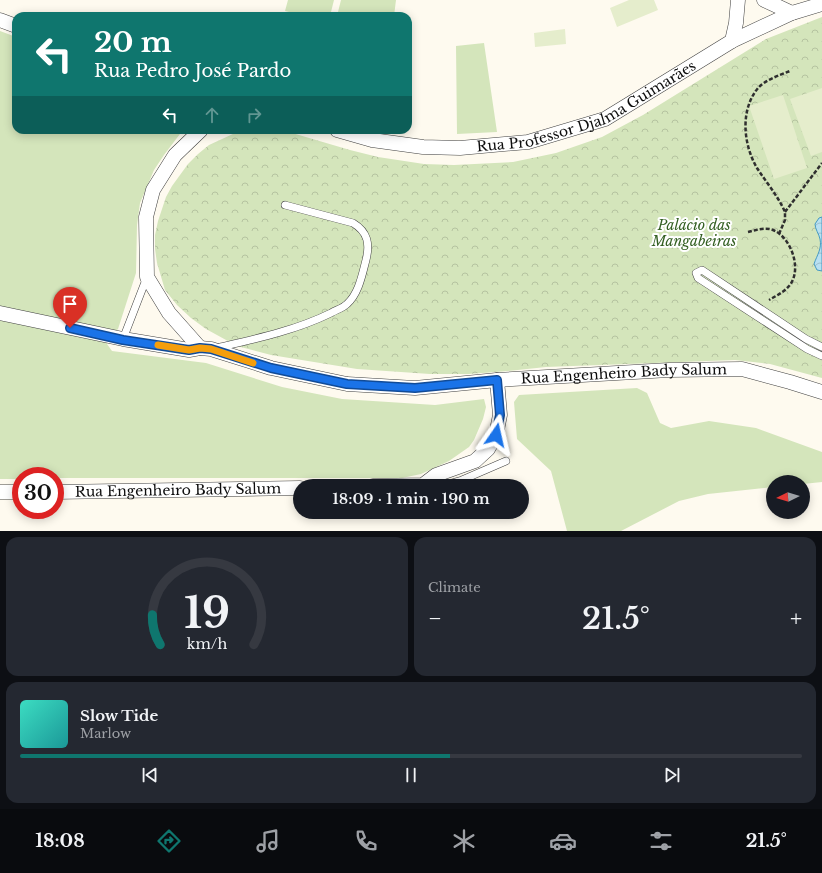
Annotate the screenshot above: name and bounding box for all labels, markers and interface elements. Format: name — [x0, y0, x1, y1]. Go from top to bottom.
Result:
text: 20 m — [94, 25, 172, 60]
icon: left — [28, 28, 80, 80]
street label: Rua Professor Djalma Guimarães — [476, 56, 699, 156]
text: Rua Pedro José Pardo — [94, 60, 291, 82]
icon: left — [159, 104, 181, 126]
icon: ahead — [201, 104, 223, 126]
icon: right — [243, 104, 265, 126]
park label: Palácio das Mangabeiras — [651, 216, 736, 250]
pin — [53, 287, 87, 328]
icon: arrive — [59, 293, 81, 315]
street label: Rua Engenheiro Bady Salum — [520, 360, 727, 388]
position arrow — [475, 414, 517, 456]
speed limit sign: 30 — [12, 467, 64, 519]
north arrow — [766, 475, 810, 519]
map controls — [766, 475, 810, 519]
street label: Rua Engenheiro Bady Salum — [75, 479, 281, 501]
text: 18:09 · 1 min · 190 m — [332, 489, 490, 508]
text: Climate — [428, 579, 481, 596]
text: 19 — [184, 587, 230, 638]
text: 21.5° — [582, 600, 650, 637]
text: − — [428, 605, 442, 632]
text: + — [790, 605, 802, 632]
text: km/h — [187, 634, 227, 652]
text: Slow Tide — [80, 706, 158, 725]
text: Marlow — [80, 725, 131, 742]
icon: previous — [139, 764, 161, 786]
icon: pause — [400, 764, 422, 786]
icon: next — [661, 764, 683, 786]
icon: directions — [155, 827, 183, 855]
icon: music — [254, 827, 282, 855]
icon: phone — [352, 827, 380, 855]
icon: climate — [450, 827, 478, 855]
icon: car — [549, 827, 577, 855]
icon: filters — [647, 827, 675, 855]
text: 18:08 — [35, 830, 85, 852]
text: 21.5° — [746, 830, 787, 852]

